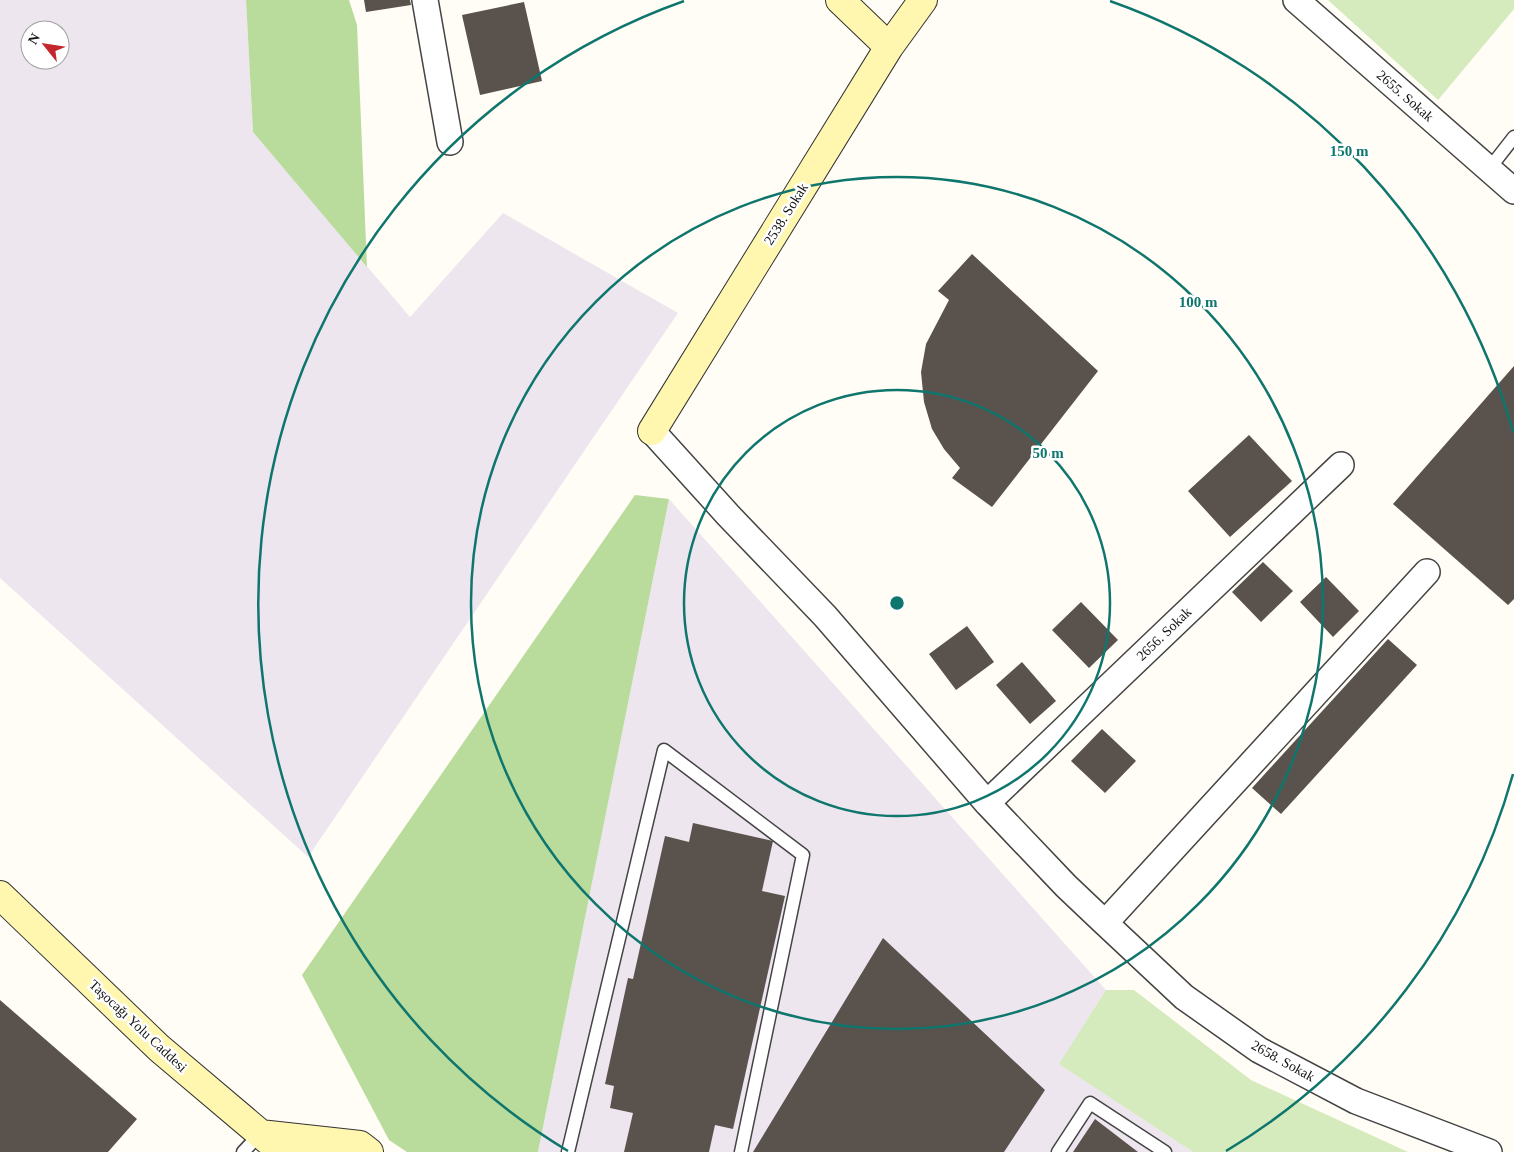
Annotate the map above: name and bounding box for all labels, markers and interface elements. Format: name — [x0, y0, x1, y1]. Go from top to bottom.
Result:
north arrow — [20, 20, 70, 70]
text: N — [25, 31, 43, 47]
street label: 2655. Sokak — [1374, 67, 1436, 125]
text: 150 m — [1330, 143, 1369, 159]
street label: 2538. Sokak — [761, 180, 811, 248]
text: 100 m — [1179, 294, 1218, 310]
text: 50 m — [1032, 445, 1064, 461]
centre of rings — [888, 594, 906, 612]
street label: 2656. Sokak — [1134, 604, 1194, 664]
street label: Taşocağı Yolu Caddesi — [86, 977, 190, 1075]
street label: 2658. Sokak — [1249, 1037, 1317, 1085]

